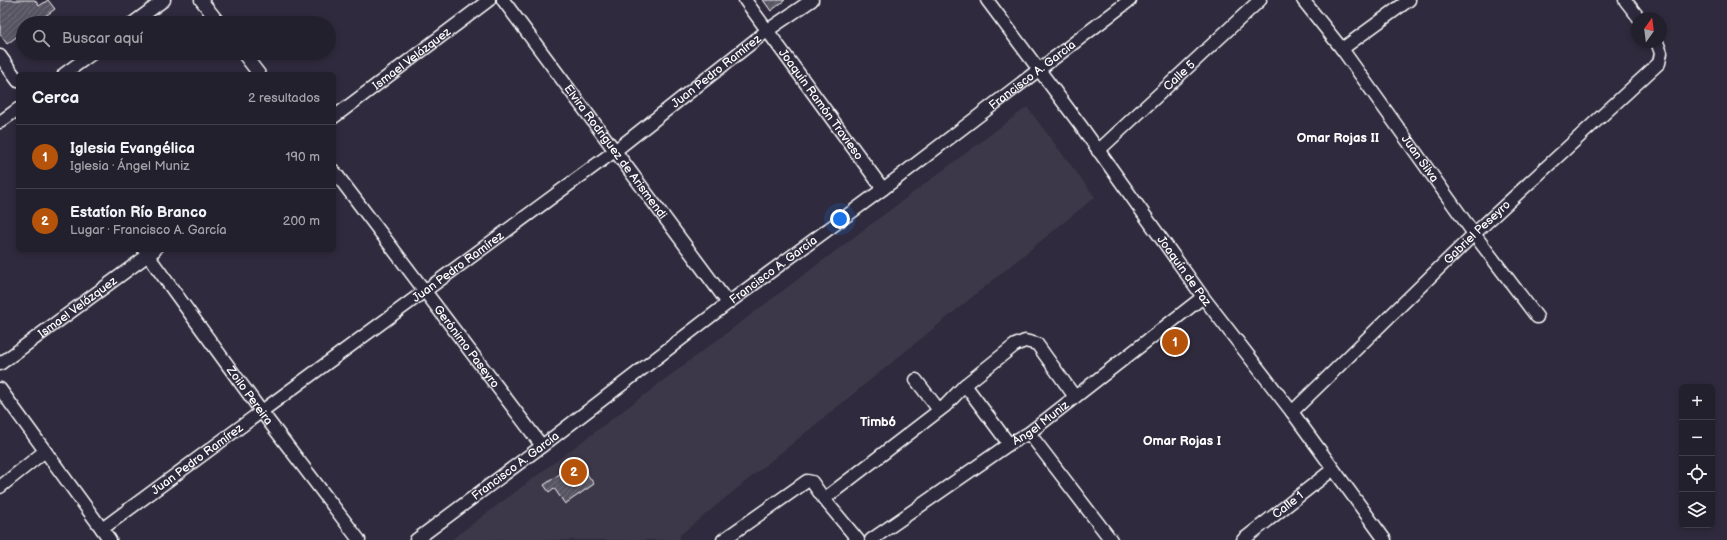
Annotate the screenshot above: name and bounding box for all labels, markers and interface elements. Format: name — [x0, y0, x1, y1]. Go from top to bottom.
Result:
north arrow — [1631, 12, 1667, 48]
search box — [16, 16, 336, 60]
street label: Ismael Velázquez — [370, 24, 454, 93]
icon: search — [30, 27, 52, 49]
text: Buscar aquí — [62, 29, 143, 48]
street label: Juan Pedro Ramírez — [668, 31, 764, 111]
street label: Francisco A. García — [986, 37, 1079, 113]
street label: Joaquín Ramón Travieso — [775, 46, 866, 163]
street label: Calle 5 — [1161, 57, 1199, 94]
street label: Elvira Rodríguez de Arismendi — [560, 82, 670, 222]
text: Cerca — [32, 88, 79, 108]
text: 2 resultados — [248, 90, 320, 106]
district label: Omar Rojas II — [1297, 130, 1379, 146]
street label: Juan Silva — [1398, 132, 1442, 185]
text: Iglesia Evangélica — [70, 139, 195, 158]
text: 1 — [42, 149, 48, 165]
text: 190 m — [286, 149, 320, 165]
text: Iglesia · Ángel Muniz — [70, 158, 189, 174]
street label: Gabriel Peseyro — [1441, 197, 1514, 267]
text: Estatíon Río Branco — [70, 203, 207, 222]
your location — [830, 209, 850, 229]
text: 2 — [41, 213, 49, 229]
text: 200 m — [283, 213, 320, 229]
text: Lugar · Francisco A. García — [70, 222, 227, 238]
street label: Juan Pedro Ramírez — [409, 228, 507, 306]
street label: Francisco A. García — [727, 233, 821, 307]
street label: Joaquín de Paz — [1154, 233, 1214, 309]
street label: Ismael Velázquez — [35, 273, 120, 342]
street label: Gerónimo Paseyro — [430, 302, 503, 391]
pin: 1 — [1162, 327, 1188, 357]
street label: Zoilo Pereira — [223, 363, 276, 428]
map controls — [1679, 384, 1715, 528]
button: + — [1679, 384, 1715, 420]
street label: Ángel Muniz — [1009, 398, 1072, 449]
district label: Timbó — [860, 414, 896, 430]
button: − — [1679, 420, 1715, 456]
street label: Juan Pedro Ramírez — [148, 421, 246, 498]
street label: Francisco A. García — [469, 428, 562, 504]
district label: Omar Rojas I — [1143, 433, 1221, 449]
button: locate — [1679, 456, 1715, 492]
pin: 2 — [561, 457, 587, 487]
street label: Calle 1 — [1269, 488, 1307, 522]
button: layers — [1679, 492, 1715, 528]

